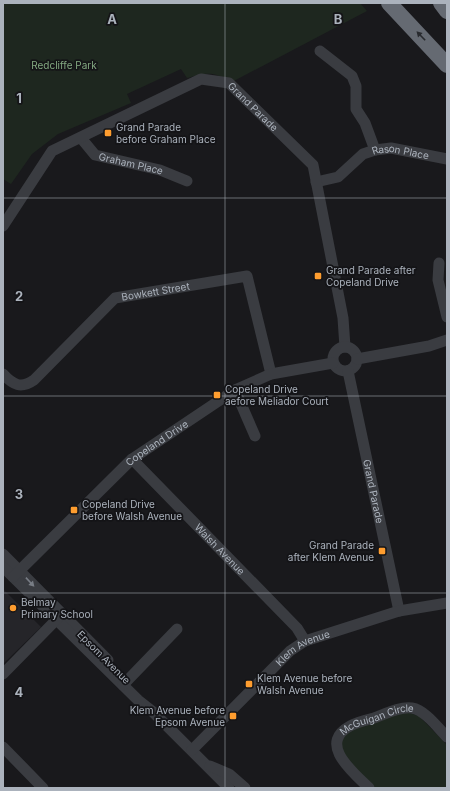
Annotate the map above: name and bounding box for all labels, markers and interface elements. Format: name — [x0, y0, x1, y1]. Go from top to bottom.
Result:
text: A — [107, 11, 117, 27]
text: B — [334, 11, 343, 27]
one-way arrow — [416, 31, 426, 41]
park label: Redcliffe Park — [31, 59, 97, 71]
street label: Grand Parade — [226, 79, 281, 134]
text: 1 — [16, 90, 22, 106]
place label: Grand Parade before Graham Place — [116, 121, 216, 145]
marker: Grand Parade before Graham Place — [103, 128, 113, 138]
street label: Rason Place — [370, 142, 430, 161]
street label: Graham Place — [98, 150, 165, 177]
place label: Grand Parade after Copeland Drive — [326, 264, 416, 288]
marker: Grand Parade after Copeland Drive — [313, 271, 323, 281]
street label: Bowkett Street — [120, 280, 191, 303]
text: 2 — [15, 288, 23, 304]
place label: Copeland Drive aefore Meliador Court — [225, 383, 329, 407]
marker: Copeland Drive aefore Meliador Court — [212, 390, 222, 400]
street label: Copeland Drive — [123, 417, 190, 468]
street label: Grand Parade — [361, 458, 386, 525]
text: 3 — [15, 486, 23, 502]
place label: Copeland Drive before Walsh Avenue — [82, 498, 182, 522]
marker: Copeland Drive before Walsh Avenue — [69, 505, 79, 515]
street label: Walsh Avenue — [192, 521, 248, 577]
place label: Grand Parade after Klem Avenue — [288, 539, 374, 563]
marker: Grand Parade after Klem Avenue — [377, 546, 387, 556]
one-way arrow — [25, 577, 35, 587]
place label: Belmay Primary School — [21, 596, 93, 620]
marker: Belmay Primary School — [8, 603, 18, 613]
street label: Klem Avenue — [273, 627, 331, 668]
street label: Epsom Avenue — [75, 628, 133, 686]
place label: Klem Avenue before Walsh Avenue — [257, 672, 352, 696]
marker: Klem Avenue before Walsh Avenue — [244, 679, 254, 689]
text: 4 — [15, 684, 24, 700]
street label: McGuigan Circle — [337, 702, 415, 737]
place label: Klem Avenue before Epsom Avenue — [130, 704, 225, 728]
marker: Klem Avenue before Epsom Avenue — [228, 711, 238, 721]

